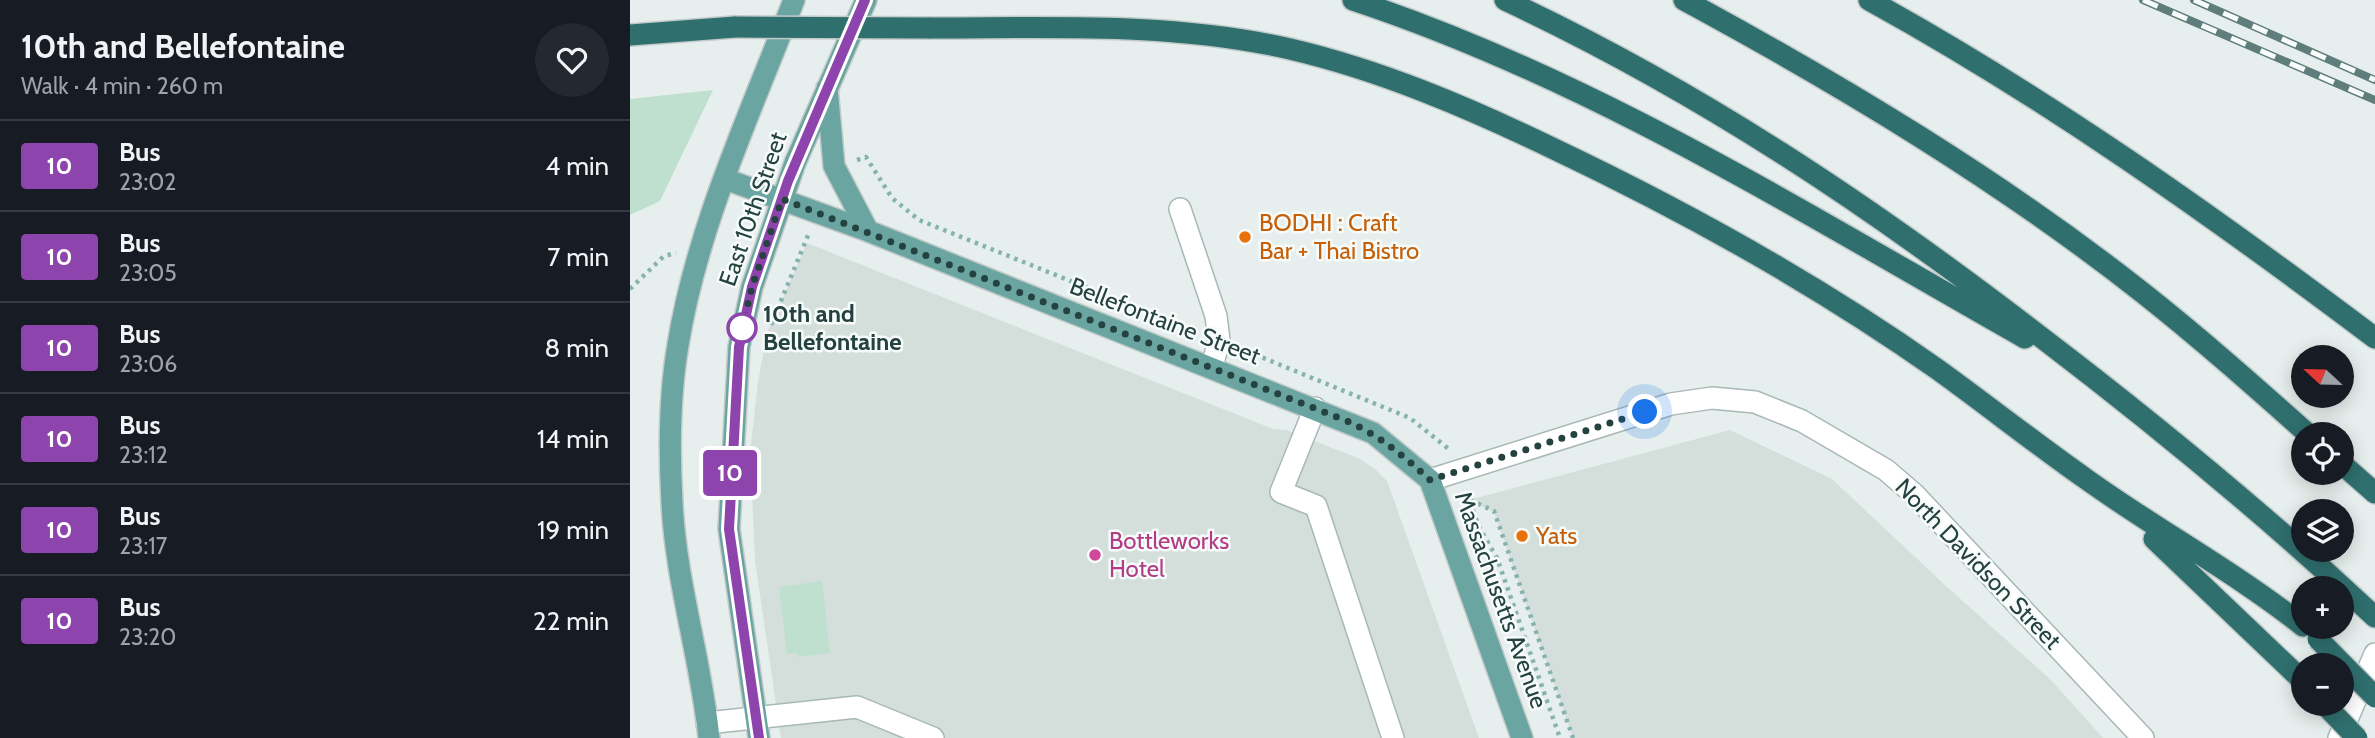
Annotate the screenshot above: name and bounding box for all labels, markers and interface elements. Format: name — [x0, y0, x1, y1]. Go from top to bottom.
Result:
button: heart — [535, 23, 609, 97]
text: 10th and Bellefontaine — [21, 26, 345, 66]
text: Walk · 4 min · 260 m — [21, 72, 223, 100]
street label: East 10th Street — [713, 128, 792, 290]
text: Bus — [119, 136, 160, 168]
text: 4 min — [545, 150, 609, 182]
text: 10 — [47, 151, 72, 180]
text: 23:02 — [119, 168, 176, 196]
place label: BODHI : Craft Bar + Thai Bistro — [1259, 208, 1419, 265]
text: Bus — [119, 227, 160, 259]
marker: BODHI : Craft Bar + Thai Bistro — [1237, 229, 1253, 245]
text: 7 min — [547, 241, 609, 273]
text: 10 — [47, 242, 72, 271]
text: 23:05 — [119, 259, 177, 287]
street label: Bellefontaine Street — [1066, 271, 1265, 370]
place label: 10th and Bellefontaine — [763, 299, 902, 356]
marker: 10th and Bellefontaine — [727, 313, 757, 343]
text: Bus — [119, 318, 160, 350]
text: 8 min — [545, 332, 609, 364]
text: 10 — [47, 333, 72, 362]
north arrow — [2291, 345, 2354, 408]
map controls — [2291, 345, 2354, 716]
text: 23:06 — [119, 350, 177, 378]
your location — [1627, 394, 1662, 429]
text: Bus — [119, 409, 160, 441]
button: locate — [2291, 422, 2354, 485]
text: 14 min — [537, 423, 609, 455]
text: 10 — [47, 424, 72, 453]
text: 23:12 — [119, 441, 168, 469]
line badge: 10 — [698, 450, 762, 496]
text: 10 — [717, 458, 743, 487]
street label: North Davidson Street — [1889, 472, 2067, 655]
street label: Massachusetts Avenue — [1449, 487, 1554, 712]
button: layers — [2291, 499, 2354, 562]
text: Bus — [119, 500, 160, 532]
text: 19 min — [537, 514, 609, 546]
text: 10 — [47, 515, 72, 544]
place label: Yats — [1535, 521, 1577, 550]
place label: Bottleworks Hotel — [1109, 526, 1229, 583]
marker: Yats — [1514, 528, 1530, 544]
text: 23:17 — [119, 532, 167, 560]
marker: Bottleworks Hotel — [1087, 547, 1103, 563]
button: + — [2291, 576, 2354, 639]
text: Bus — [119, 591, 160, 623]
text: 22 min — [533, 605, 609, 637]
text: 10 — [47, 606, 72, 635]
text: 23:20 — [119, 623, 176, 651]
button: − — [2291, 653, 2354, 716]

